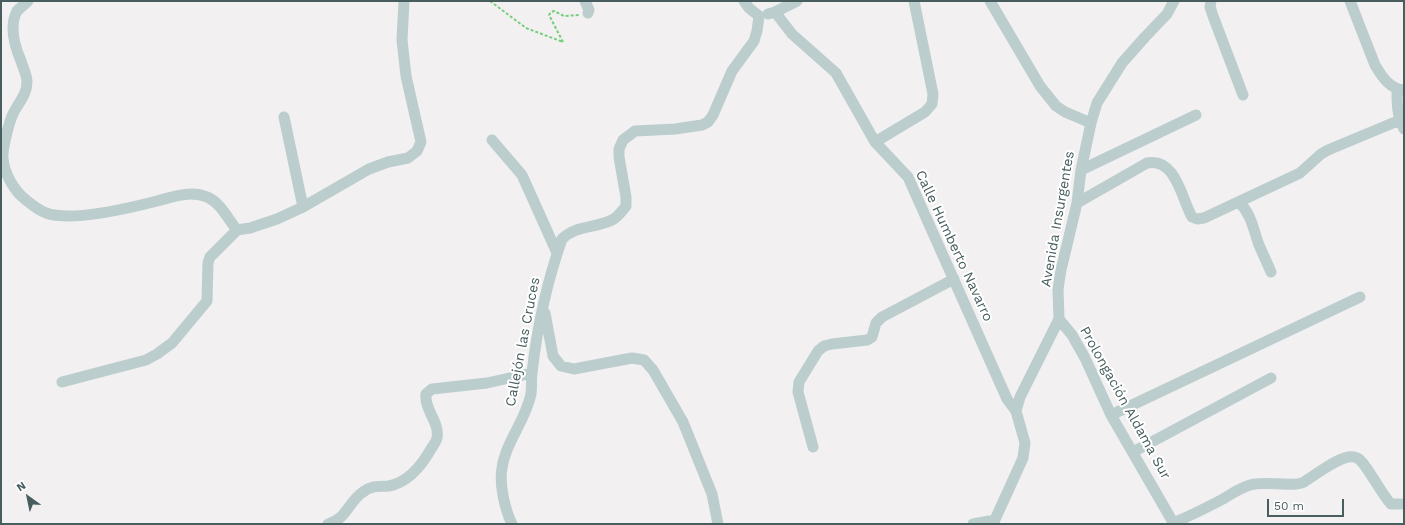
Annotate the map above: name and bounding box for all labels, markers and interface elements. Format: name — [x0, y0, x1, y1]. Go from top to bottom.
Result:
street label: Avenida Insurgentes — [1038, 150, 1078, 288]
street label: Calle Humberto Navarro — [912, 168, 996, 324]
street label: Callejón las Cruces — [502, 276, 544, 408]
street label: Prolongación Aldama Sur — [1076, 324, 1174, 482]
north arrow — [8, 477, 48, 517]
text: N — [14, 479, 28, 494]
scale bar — [1269, 491, 1346, 517]
text: 50 m — [1274, 499, 1304, 513]

